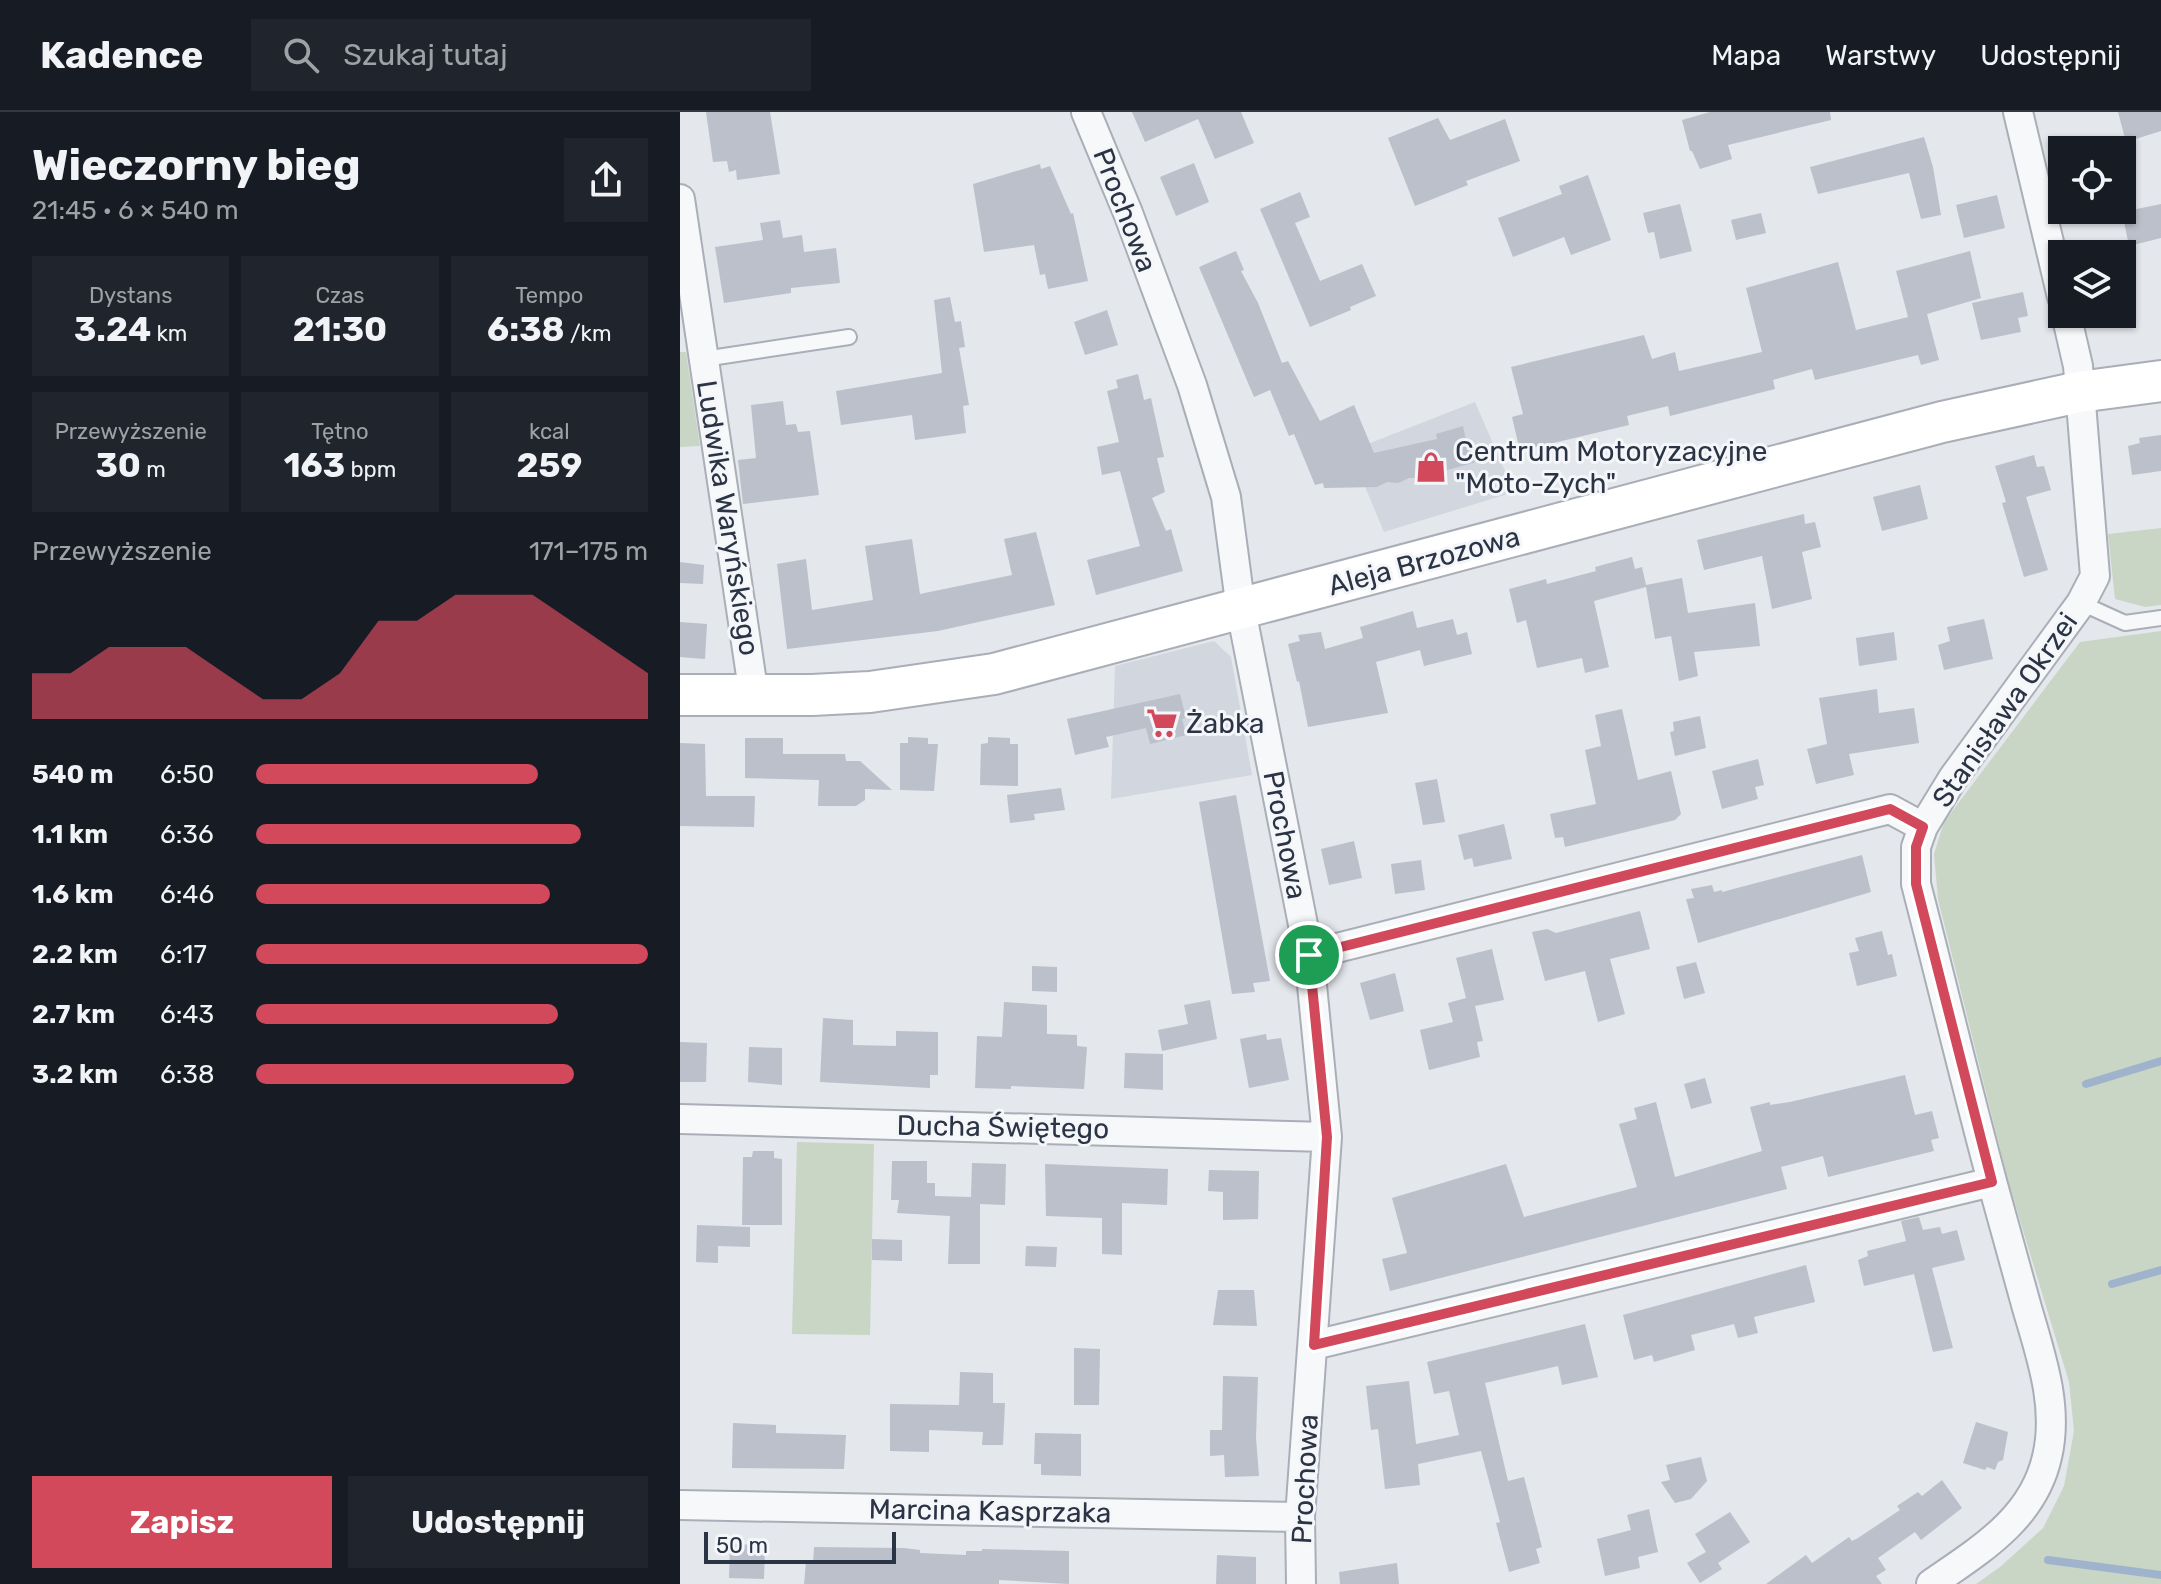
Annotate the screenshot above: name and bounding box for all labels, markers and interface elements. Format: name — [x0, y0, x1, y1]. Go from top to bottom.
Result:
search box — [251, 19, 811, 91]
text: Kadence — [40, 32, 203, 78]
icon: search — [279, 33, 323, 77]
text: Szukaj tutaj — [343, 37, 508, 73]
text: Mapa — [1711, 39, 1781, 72]
text: Warstwy — [1825, 39, 1936, 72]
text: Udostępnij — [1980, 39, 2121, 72]
map controls — [2048, 136, 2136, 328]
button: locate — [2048, 136, 2136, 224]
button: share — [564, 138, 648, 222]
text: Wieczorny bieg — [32, 139, 361, 191]
street label: Prochowa — [1086, 143, 1164, 277]
text: 21:45 · 6 × 540 m — [32, 195, 239, 226]
button: layers — [2048, 240, 2136, 328]
text: Dystans — [89, 282, 172, 309]
text: Czas — [315, 282, 365, 309]
text: Tempo — [515, 282, 583, 309]
text: 3.24 — [74, 309, 151, 350]
text: 21:30 — [293, 309, 387, 350]
text: 6:38 — [487, 309, 565, 350]
text: km — [151, 320, 187, 347]
text: /km — [565, 320, 612, 347]
street label: Ludwika Waryńskiego — [690, 378, 766, 658]
text: Przewyższenie — [55, 418, 207, 445]
text: Tętno — [311, 418, 369, 445]
text: kcal — [529, 418, 570, 445]
place label: Centrum Motoryzacyjne "Moto-Zych" — [1455, 435, 1767, 500]
text: 30 — [95, 445, 141, 486]
text: 163 — [284, 445, 345, 486]
text: 259 — [516, 445, 582, 486]
shop icon: Centrum Motoryzacyjne "Moto-Zych" — [1414, 450, 1448, 484]
text: m — [141, 456, 166, 483]
text: bpm — [345, 456, 396, 483]
street label: Aleja Brzozowa — [1324, 520, 1524, 602]
text: Przewyższenie — [32, 536, 212, 567]
text: 171–175 m — [529, 536, 648, 567]
street label: Stanisława Okrzei — [1926, 606, 2084, 814]
supermarket icon: Żabka — [1145, 706, 1179, 740]
place label: Żabka — [1186, 707, 1265, 740]
text: 540 m — [32, 759, 114, 790]
text: 6:50 — [160, 759, 214, 790]
street label: Prochowa — [1256, 768, 1314, 902]
text: 1.1 km — [32, 819, 108, 850]
text: 6:36 — [160, 819, 214, 850]
text: 1.6 km — [32, 879, 114, 910]
text: 6:46 — [160, 879, 214, 910]
pin — [1275, 921, 1343, 989]
icon: arrive — [1287, 933, 1331, 977]
text: 2.2 km — [32, 939, 118, 970]
text: 6:17 — [160, 939, 207, 970]
text: 2.7 km — [32, 999, 115, 1030]
text: 6:43 — [160, 999, 214, 1030]
text: 3.2 km — [32, 1059, 118, 1090]
text: 6:38 — [160, 1059, 215, 1090]
street label: Ducha Świętego — [896, 1109, 1110, 1145]
street label: Prochowa — [1285, 1413, 1325, 1545]
button: Zapisz — [32, 1476, 332, 1568]
button: Udostępnij — [348, 1476, 648, 1568]
street label: Marcina Kasprzaka — [868, 1492, 1112, 1530]
scale bar — [704, 1528, 896, 1564]
text: 50 m — [716, 1532, 768, 1559]

